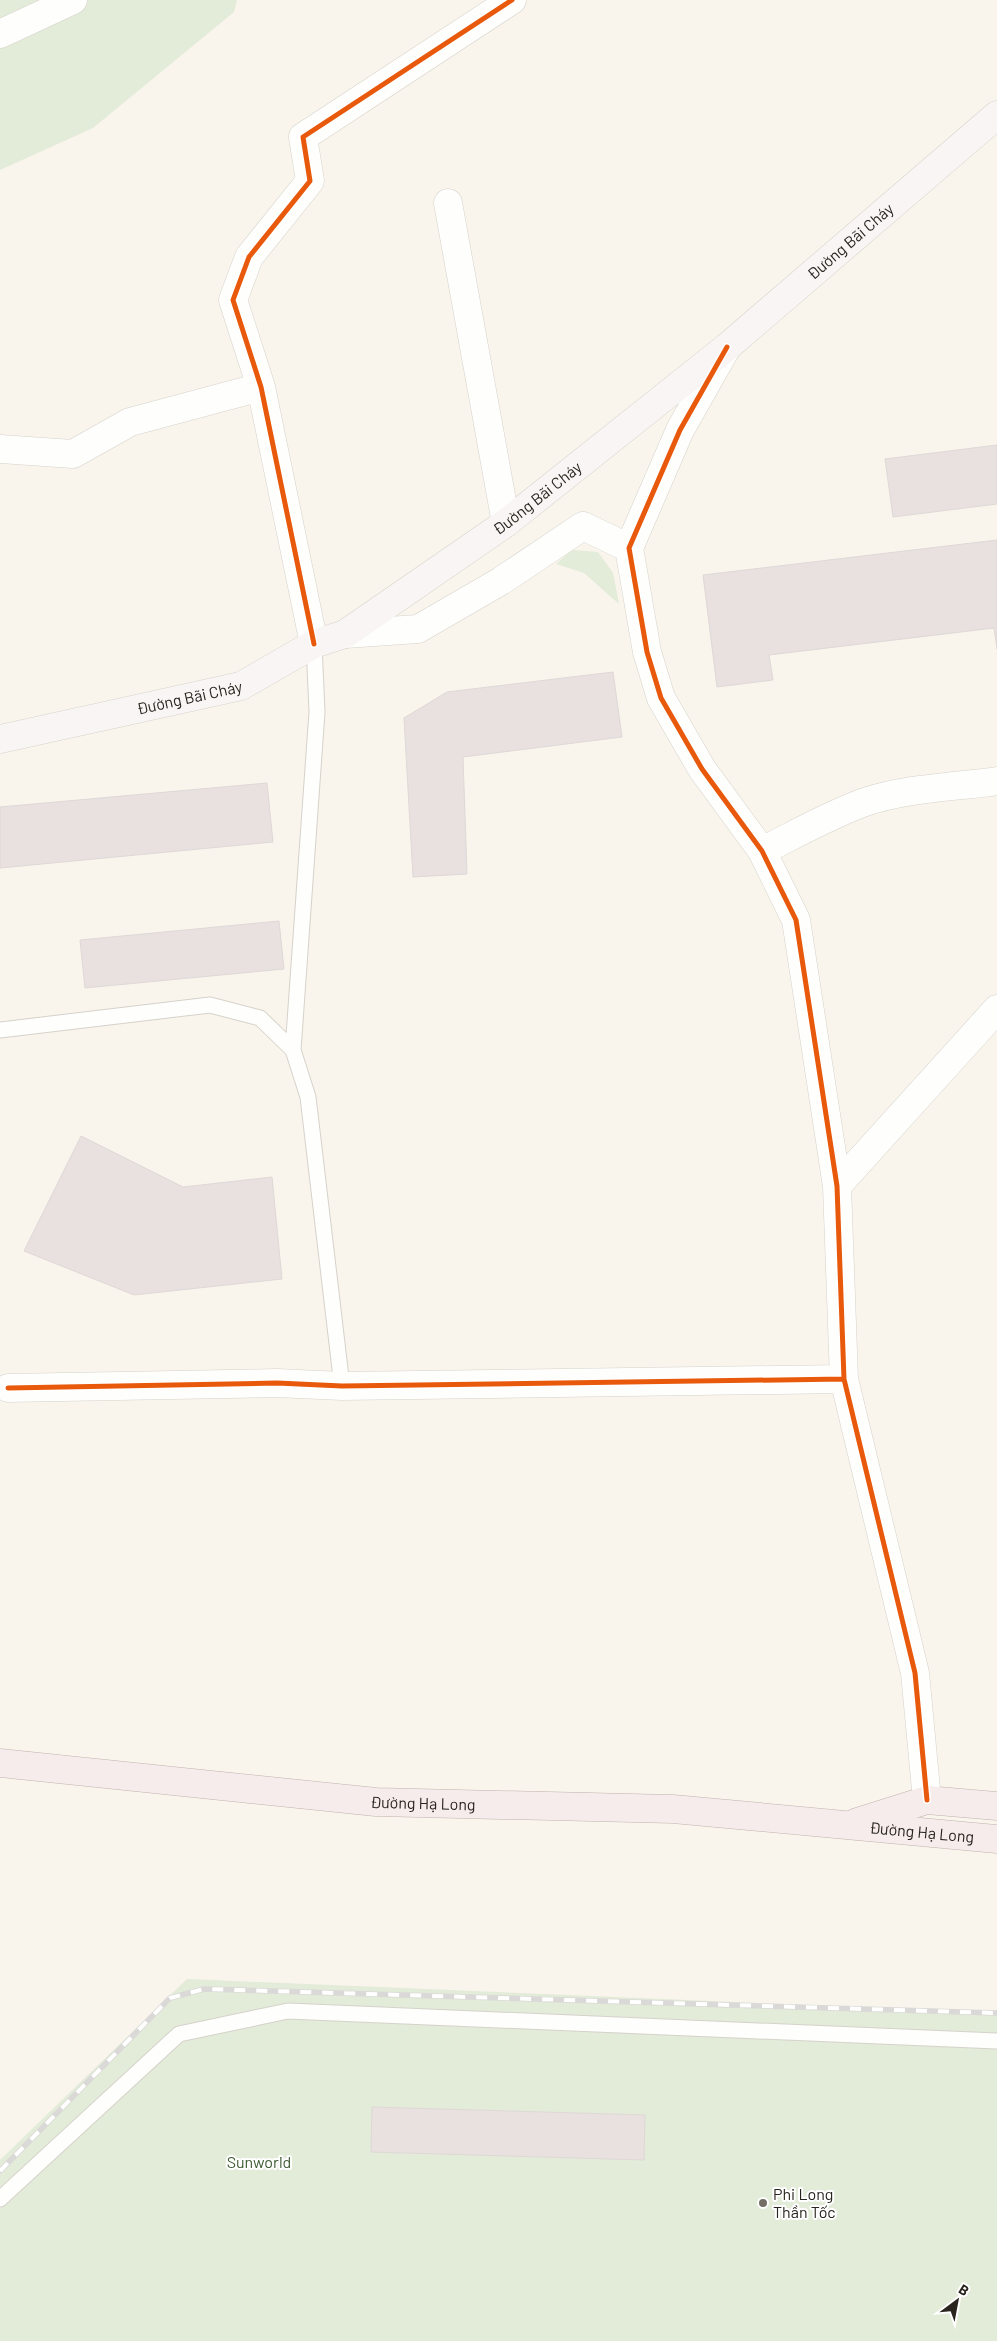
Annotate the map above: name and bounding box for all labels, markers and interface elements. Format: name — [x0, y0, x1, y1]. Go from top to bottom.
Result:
street label: Đường Bãi Cháy — [803, 198, 897, 283]
street label: Đường Bãi Cháy — [489, 456, 585, 538]
street label: Đường Bãi Cháy — [135, 676, 244, 718]
street label: Đường Hạ Long — [369, 1791, 476, 1813]
street label: Đường Hạ Long — [869, 1817, 975, 1846]
park label: Sunworld — [227, 2152, 291, 2171]
place label: Phi Long Thần Tốc — [773, 2184, 836, 2221]
marker: Phi Long Thần Tốc — [757, 2197, 769, 2209]
north arrow — [932, 2276, 982, 2326]
text: B — [956, 2280, 972, 2299]

